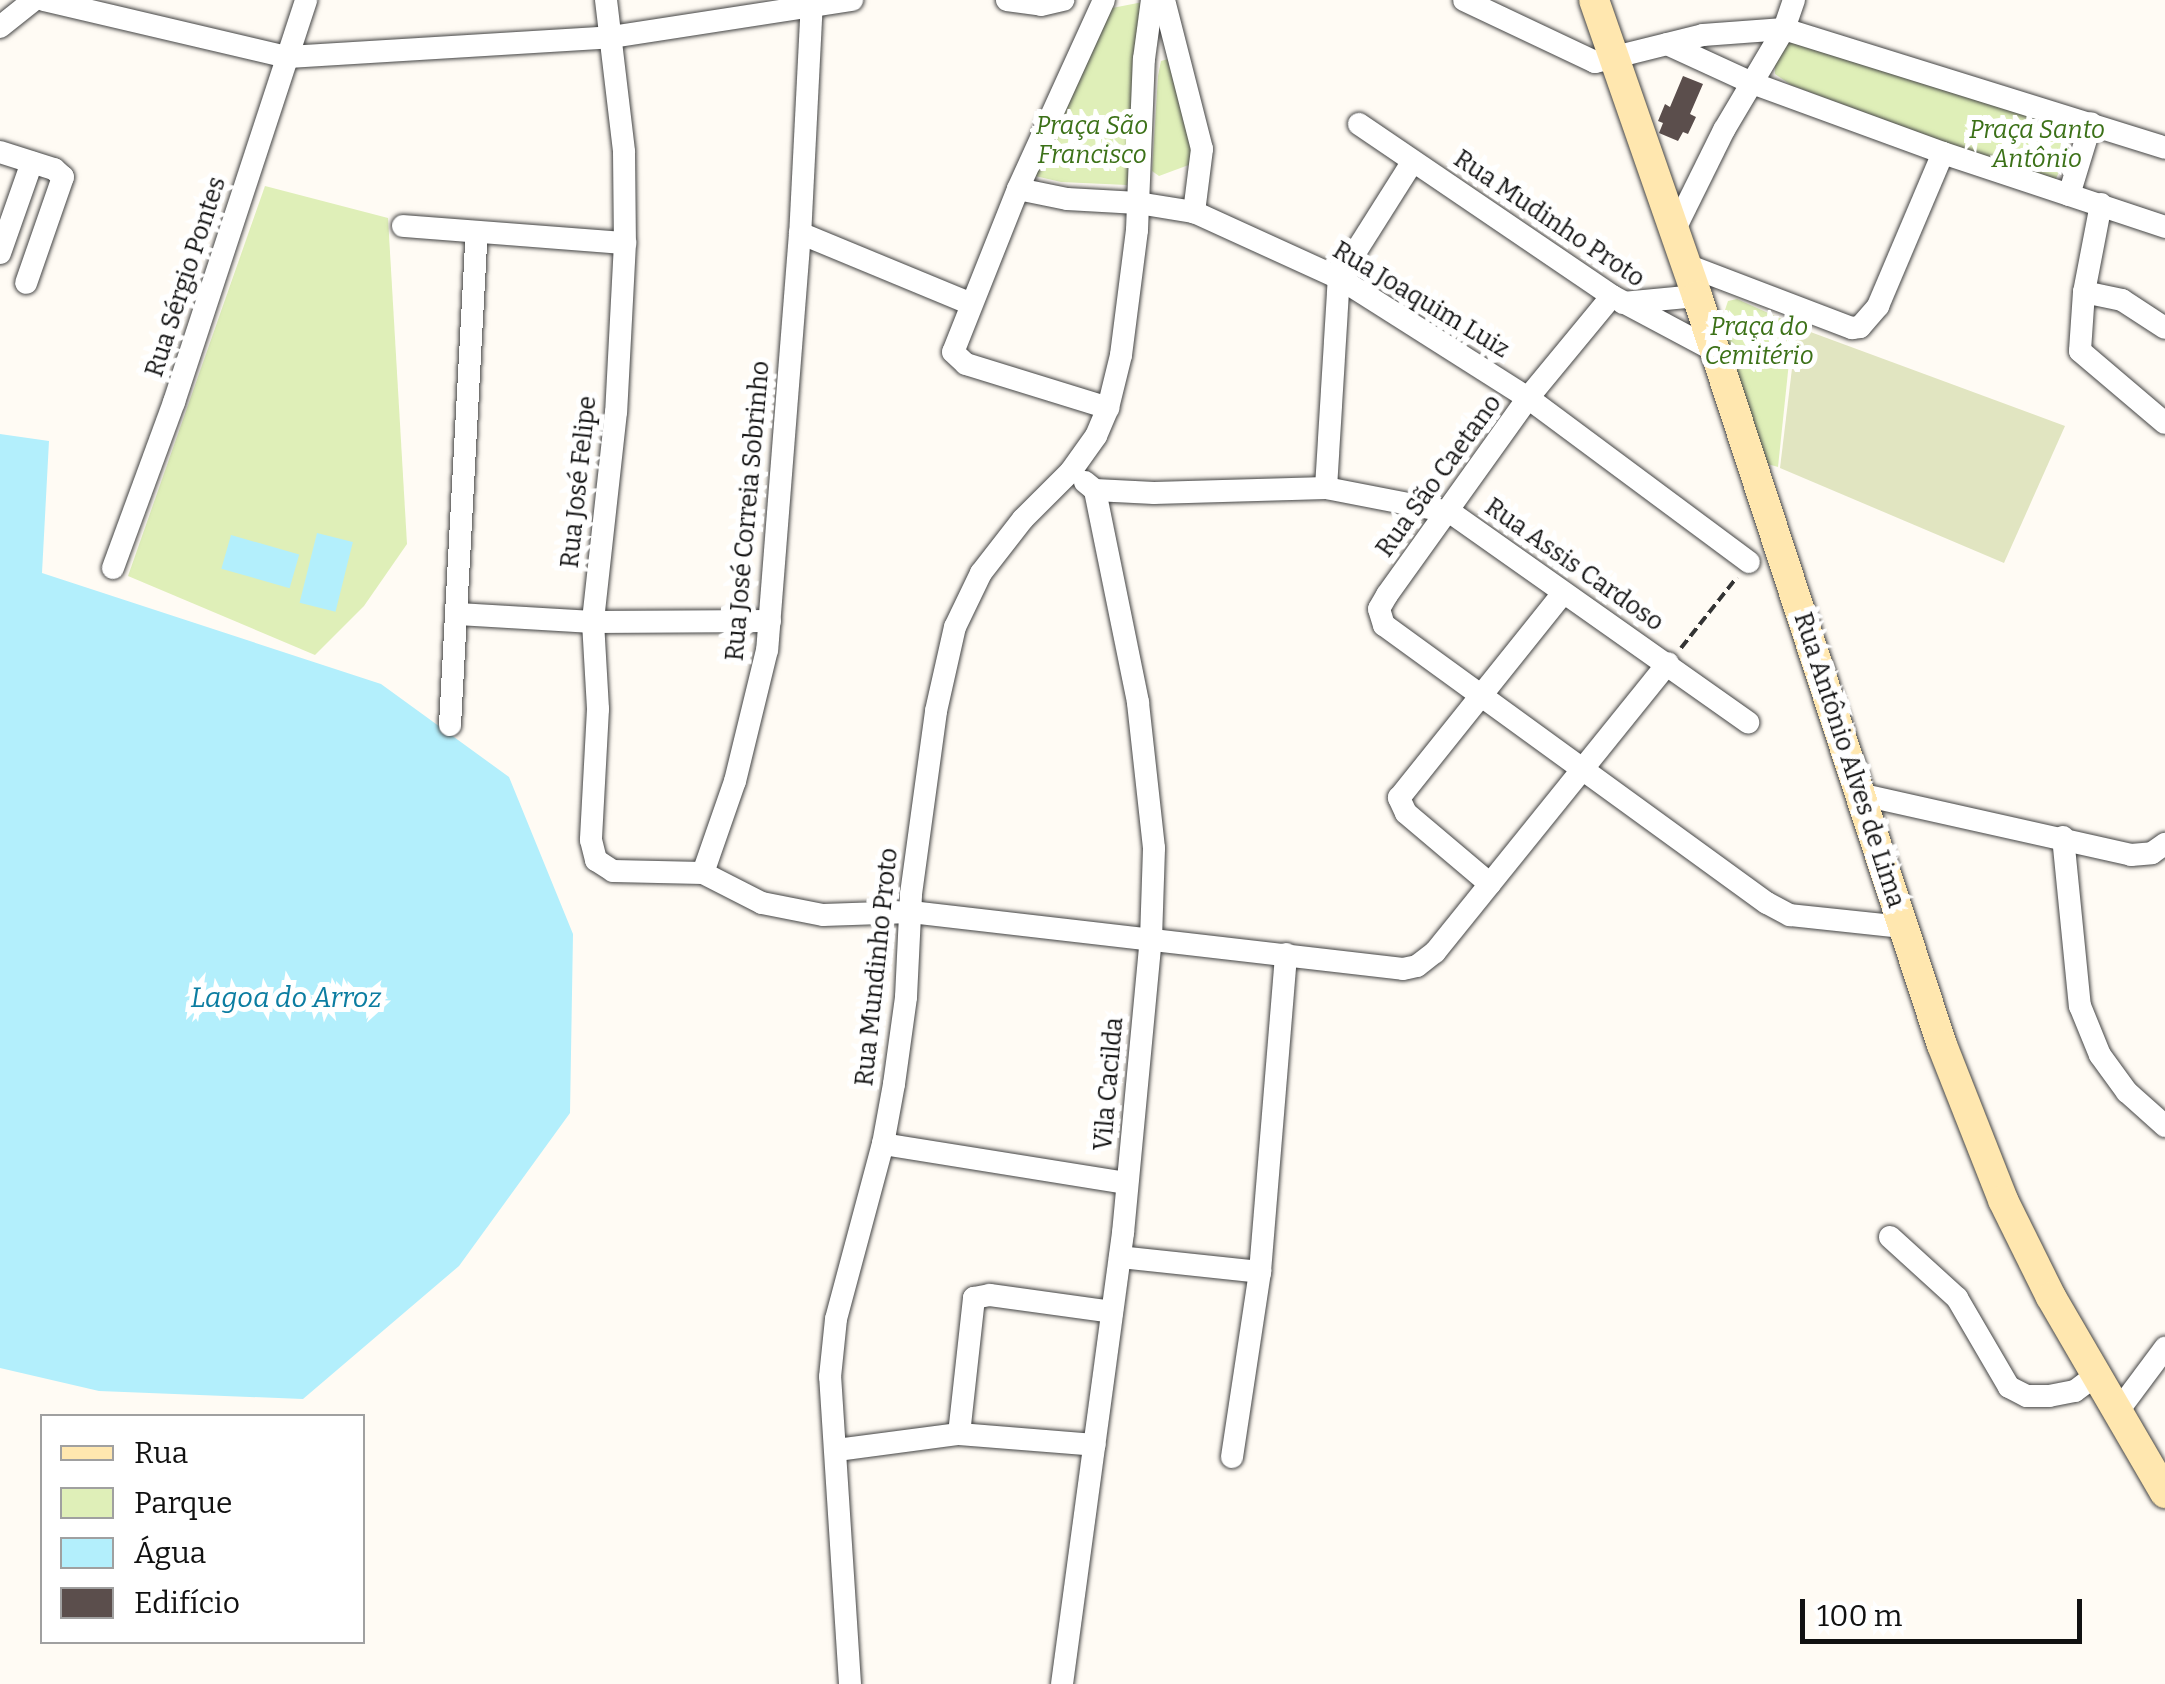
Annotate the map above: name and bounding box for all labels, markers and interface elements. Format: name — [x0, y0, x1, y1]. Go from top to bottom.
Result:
park label: Praça São Francisco — [1036, 112, 1148, 171]
park label: Praça Santo Antônio — [1969, 116, 2105, 175]
street label: Rua Mudinho Proto — [1448, 144, 1650, 294]
street label: Rua Sérgio Pontes — [140, 173, 232, 381]
street label: Rua Joaquim Luiz — [1327, 235, 1515, 365]
park label: Praça do Cemitério — [1704, 313, 1814, 372]
street label: Rua José Correia Sobrinho — [720, 360, 776, 662]
street label: Rua São Caetano — [1370, 389, 1508, 563]
street label: Rua José Felipe — [555, 394, 603, 570]
street label: Rua Assis Cardoso — [1479, 492, 1669, 638]
street label: Rua Antônio Alves de Lima — [1787, 609, 1911, 911]
street label: Rua Mundinho Proto — [850, 846, 904, 1088]
water label: Lagoa do Arroz — [190, 981, 382, 1015]
street label: Vila Cacilda — [1088, 1016, 1130, 1152]
legend — [40, 1414, 365, 1644]
text: Rua — [134, 1435, 188, 1471]
text: Parque — [134, 1485, 232, 1521]
text: Água — [134, 1535, 206, 1571]
scale bar — [1805, 1579, 2088, 1641]
text: Edifício — [134, 1585, 240, 1621]
text: 100 m — [1817, 1598, 1902, 1634]

